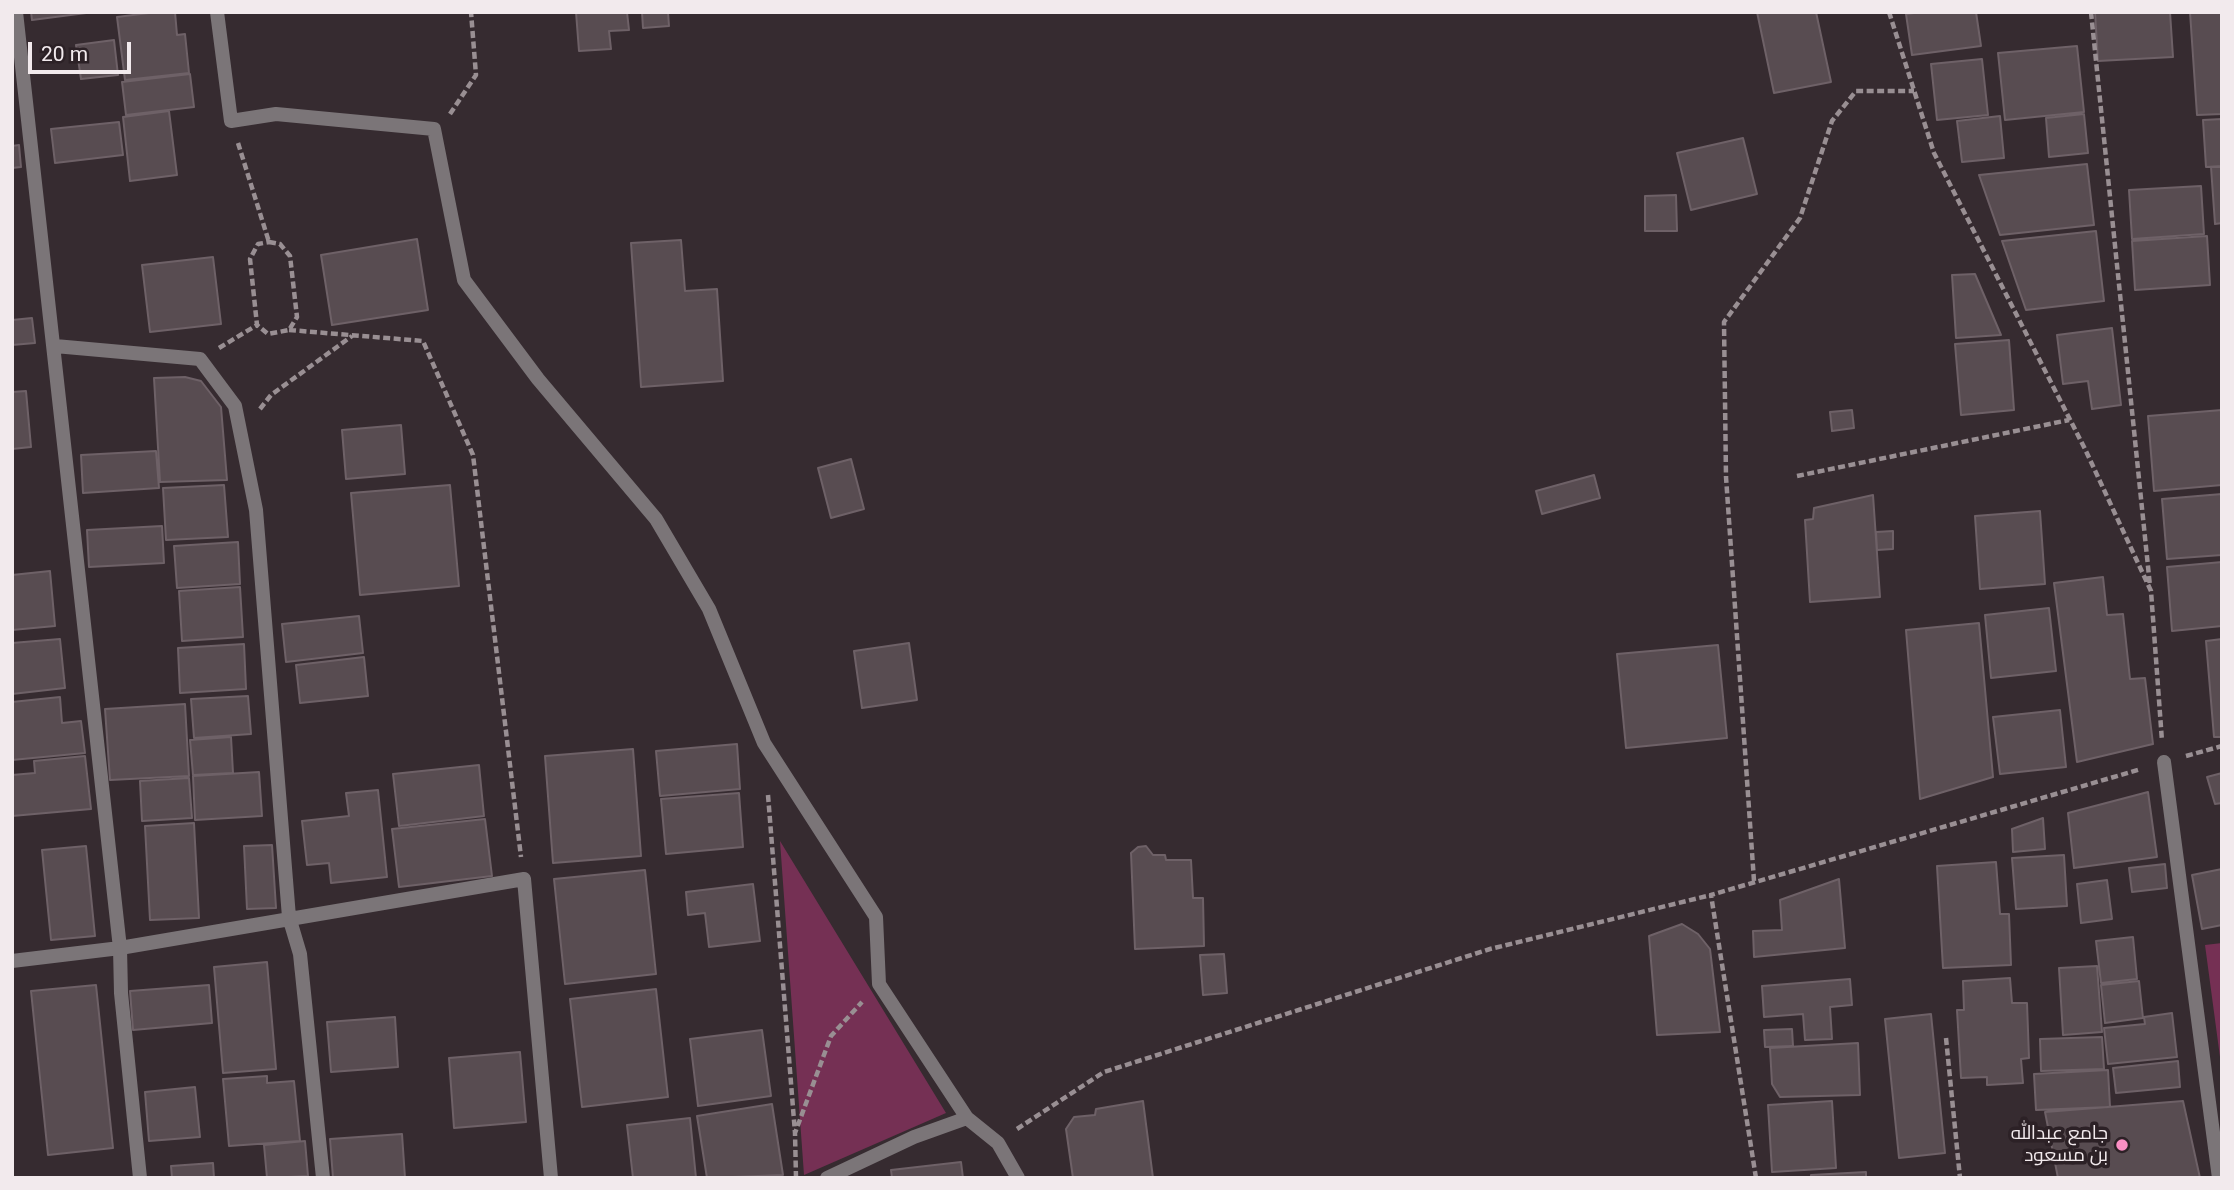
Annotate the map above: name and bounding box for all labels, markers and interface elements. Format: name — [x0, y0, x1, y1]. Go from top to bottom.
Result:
scale bar — [32, 28, 135, 72]
text: 20 m — [41, 42, 88, 66]
place label: جامع عبدالله بن مسعود — [2011, 1123, 2108, 1167]
marker: جامع عبدالله بن مسعود — [2114, 1137, 2130, 1153]

